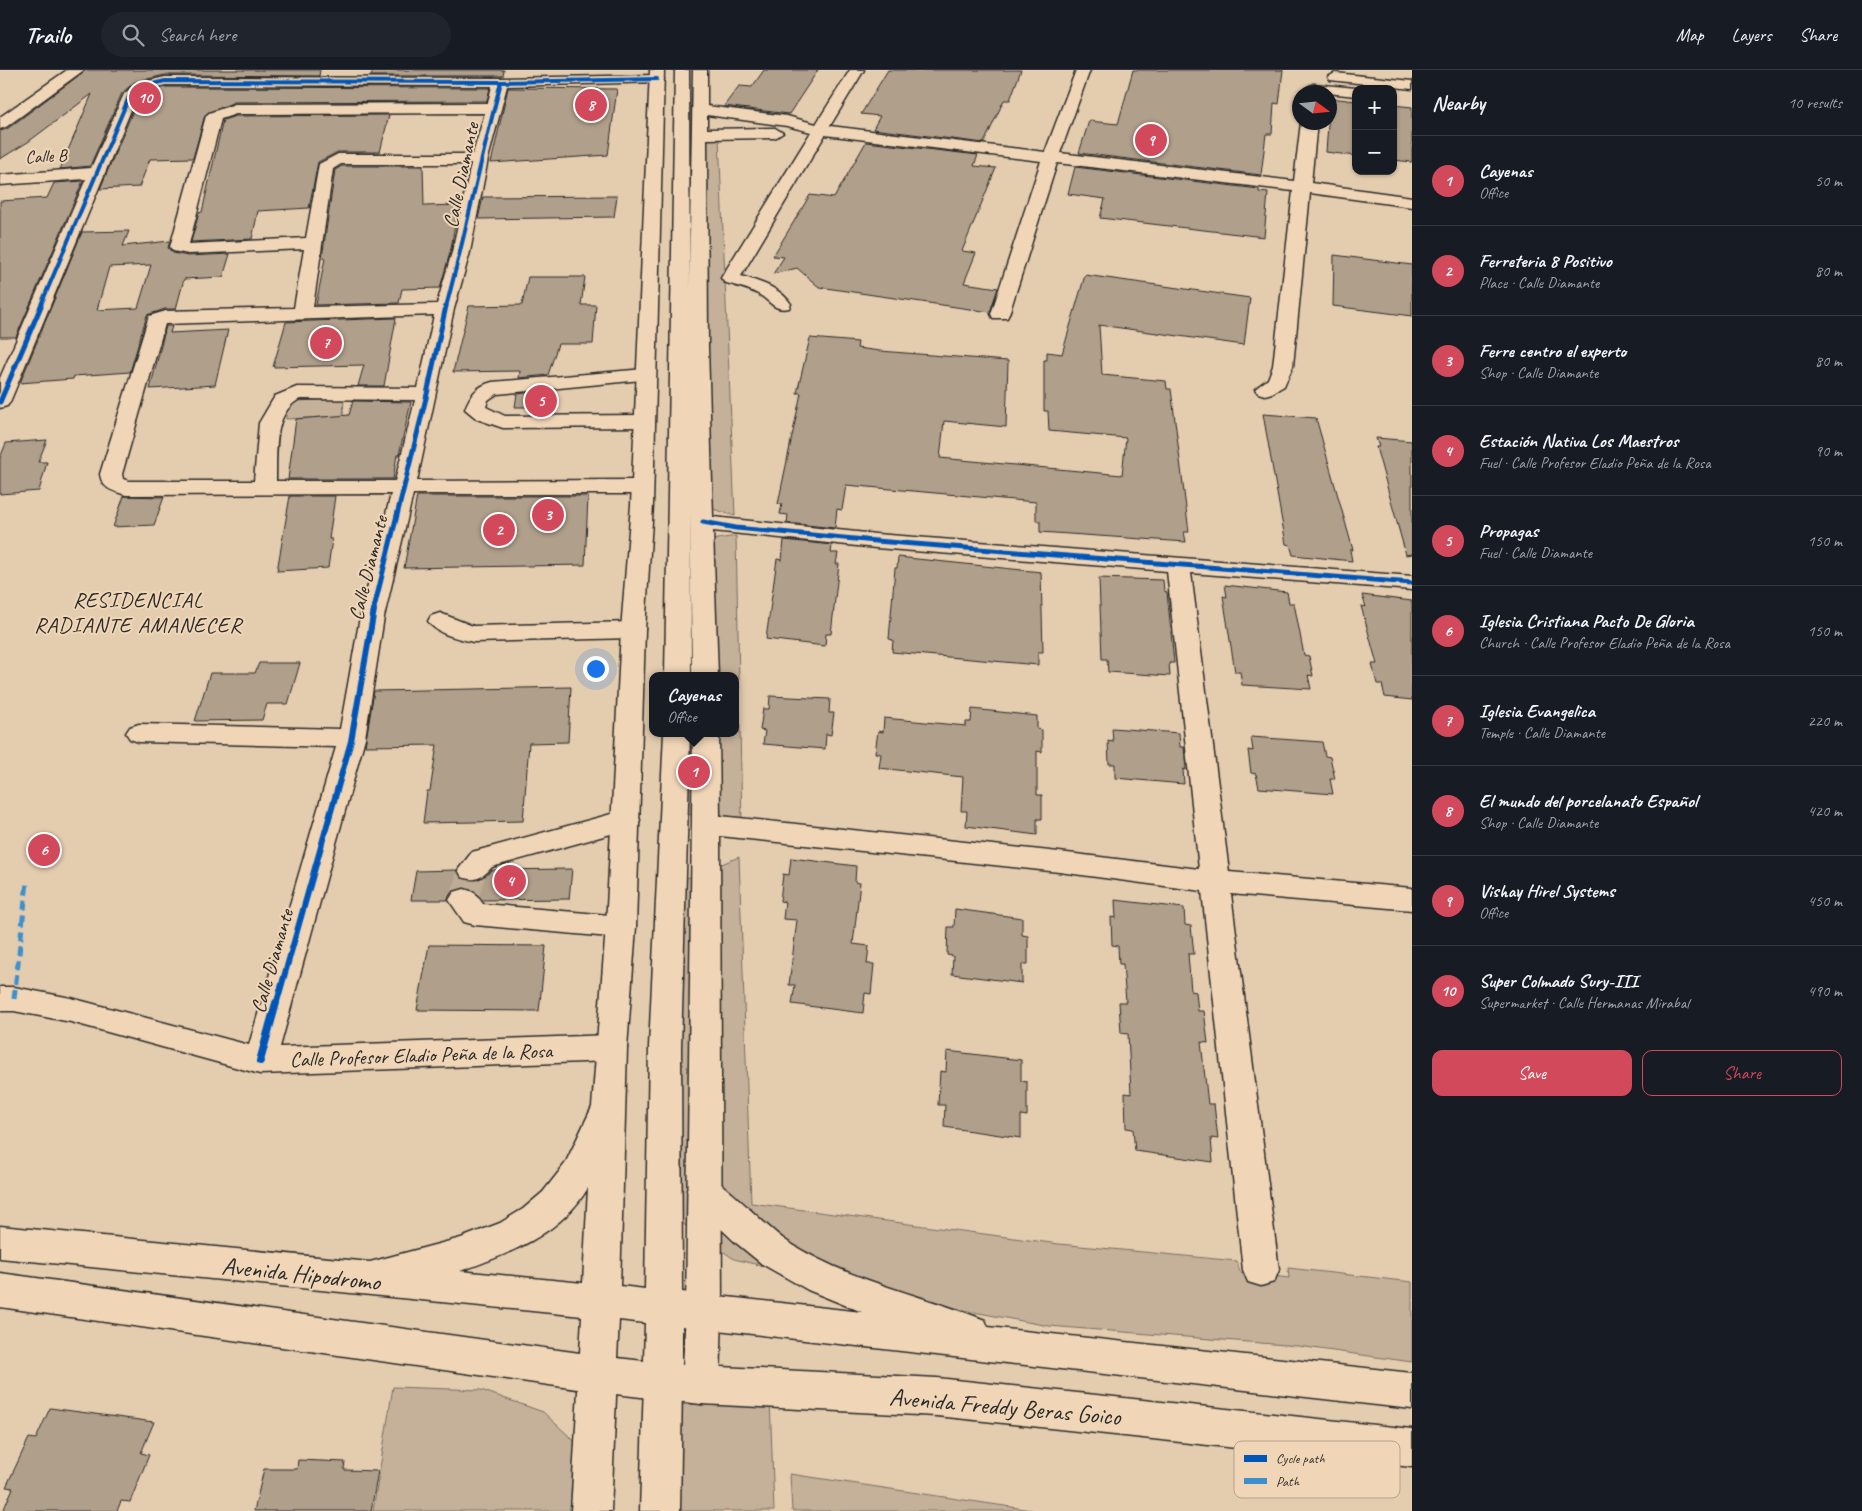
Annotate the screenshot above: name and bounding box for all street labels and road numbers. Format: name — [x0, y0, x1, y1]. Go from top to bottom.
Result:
street label: Calle Diamante — [437, 119, 485, 230]
street label: Calle B — [25, 144, 69, 168]
street label: Calle Diamante — [342, 512, 394, 623]
street label: Calle Diamante — [245, 905, 300, 1016]
street label: Calle Profesor Eladio Peña de la Rosa — [289, 1037, 554, 1073]
street label: Avenida Hipodromo — [220, 1250, 383, 1298]
street label: Avenida Freddy Beras Goico — [888, 1381, 1123, 1433]

